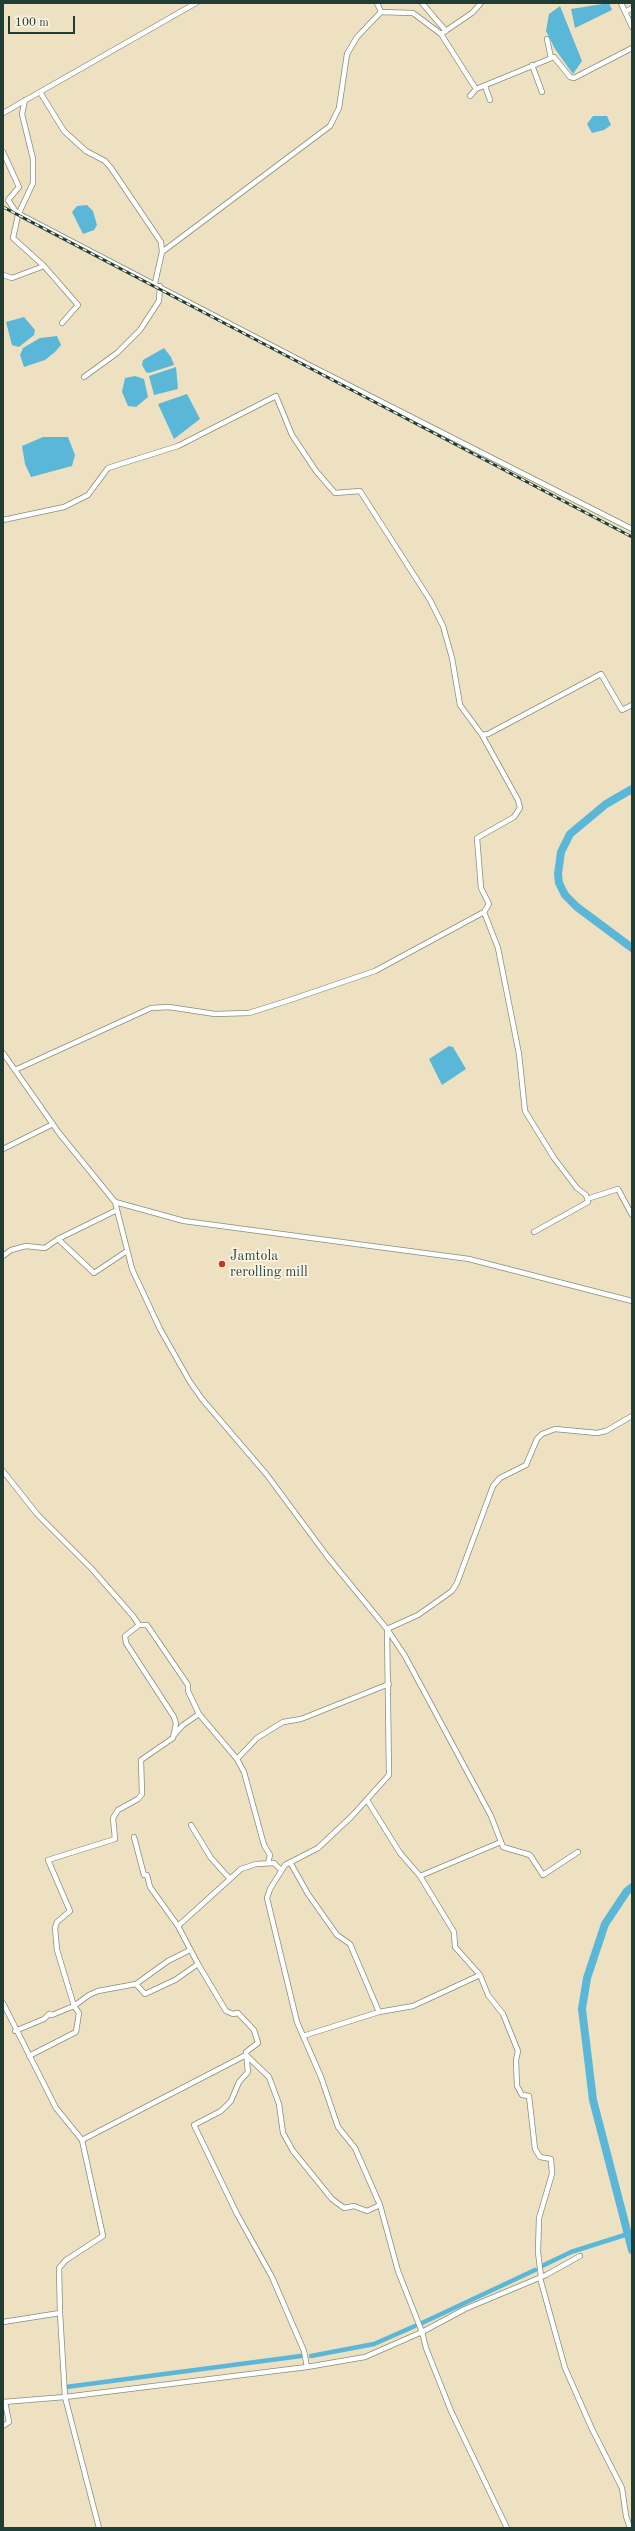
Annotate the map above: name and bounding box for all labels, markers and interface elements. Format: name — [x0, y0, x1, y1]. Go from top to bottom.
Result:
scale bar — [10, 8, 77, 34]
text: 100 m — [15, 17, 49, 29]
place label: Jamtola rerolling mill — [230, 1248, 308, 1280]
marker: Jamtola rerolling mill — [217, 1259, 227, 1269]

